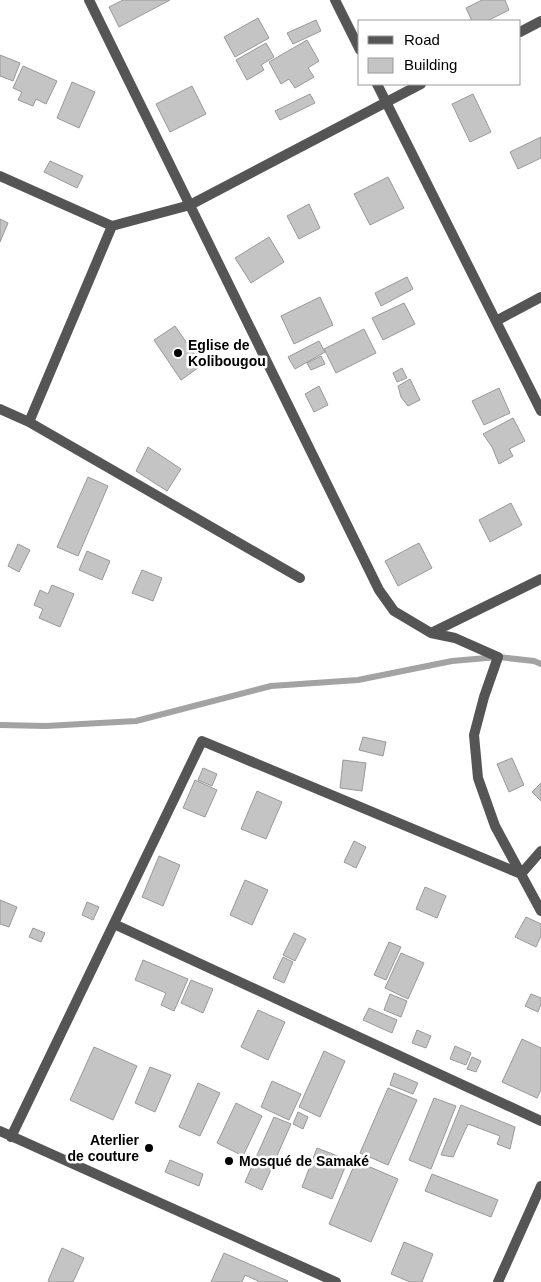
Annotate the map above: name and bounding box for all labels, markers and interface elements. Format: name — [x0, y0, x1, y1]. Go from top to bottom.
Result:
legend — [358, 20, 521, 85]
text: Road — [404, 31, 440, 48]
text: Building — [404, 56, 457, 73]
place label: Eglise de Kolibougou — [188, 337, 266, 369]
marker: Eglise de Kolibougou — [172, 347, 184, 359]
place label: Aterlier de couture — [67, 1132, 140, 1164]
marker: Aterlier de couture — [143, 1142, 155, 1154]
place label: Mosqué de Samaké — [239, 1153, 369, 1169]
marker: Mosqué de Samaké — [223, 1155, 235, 1167]

